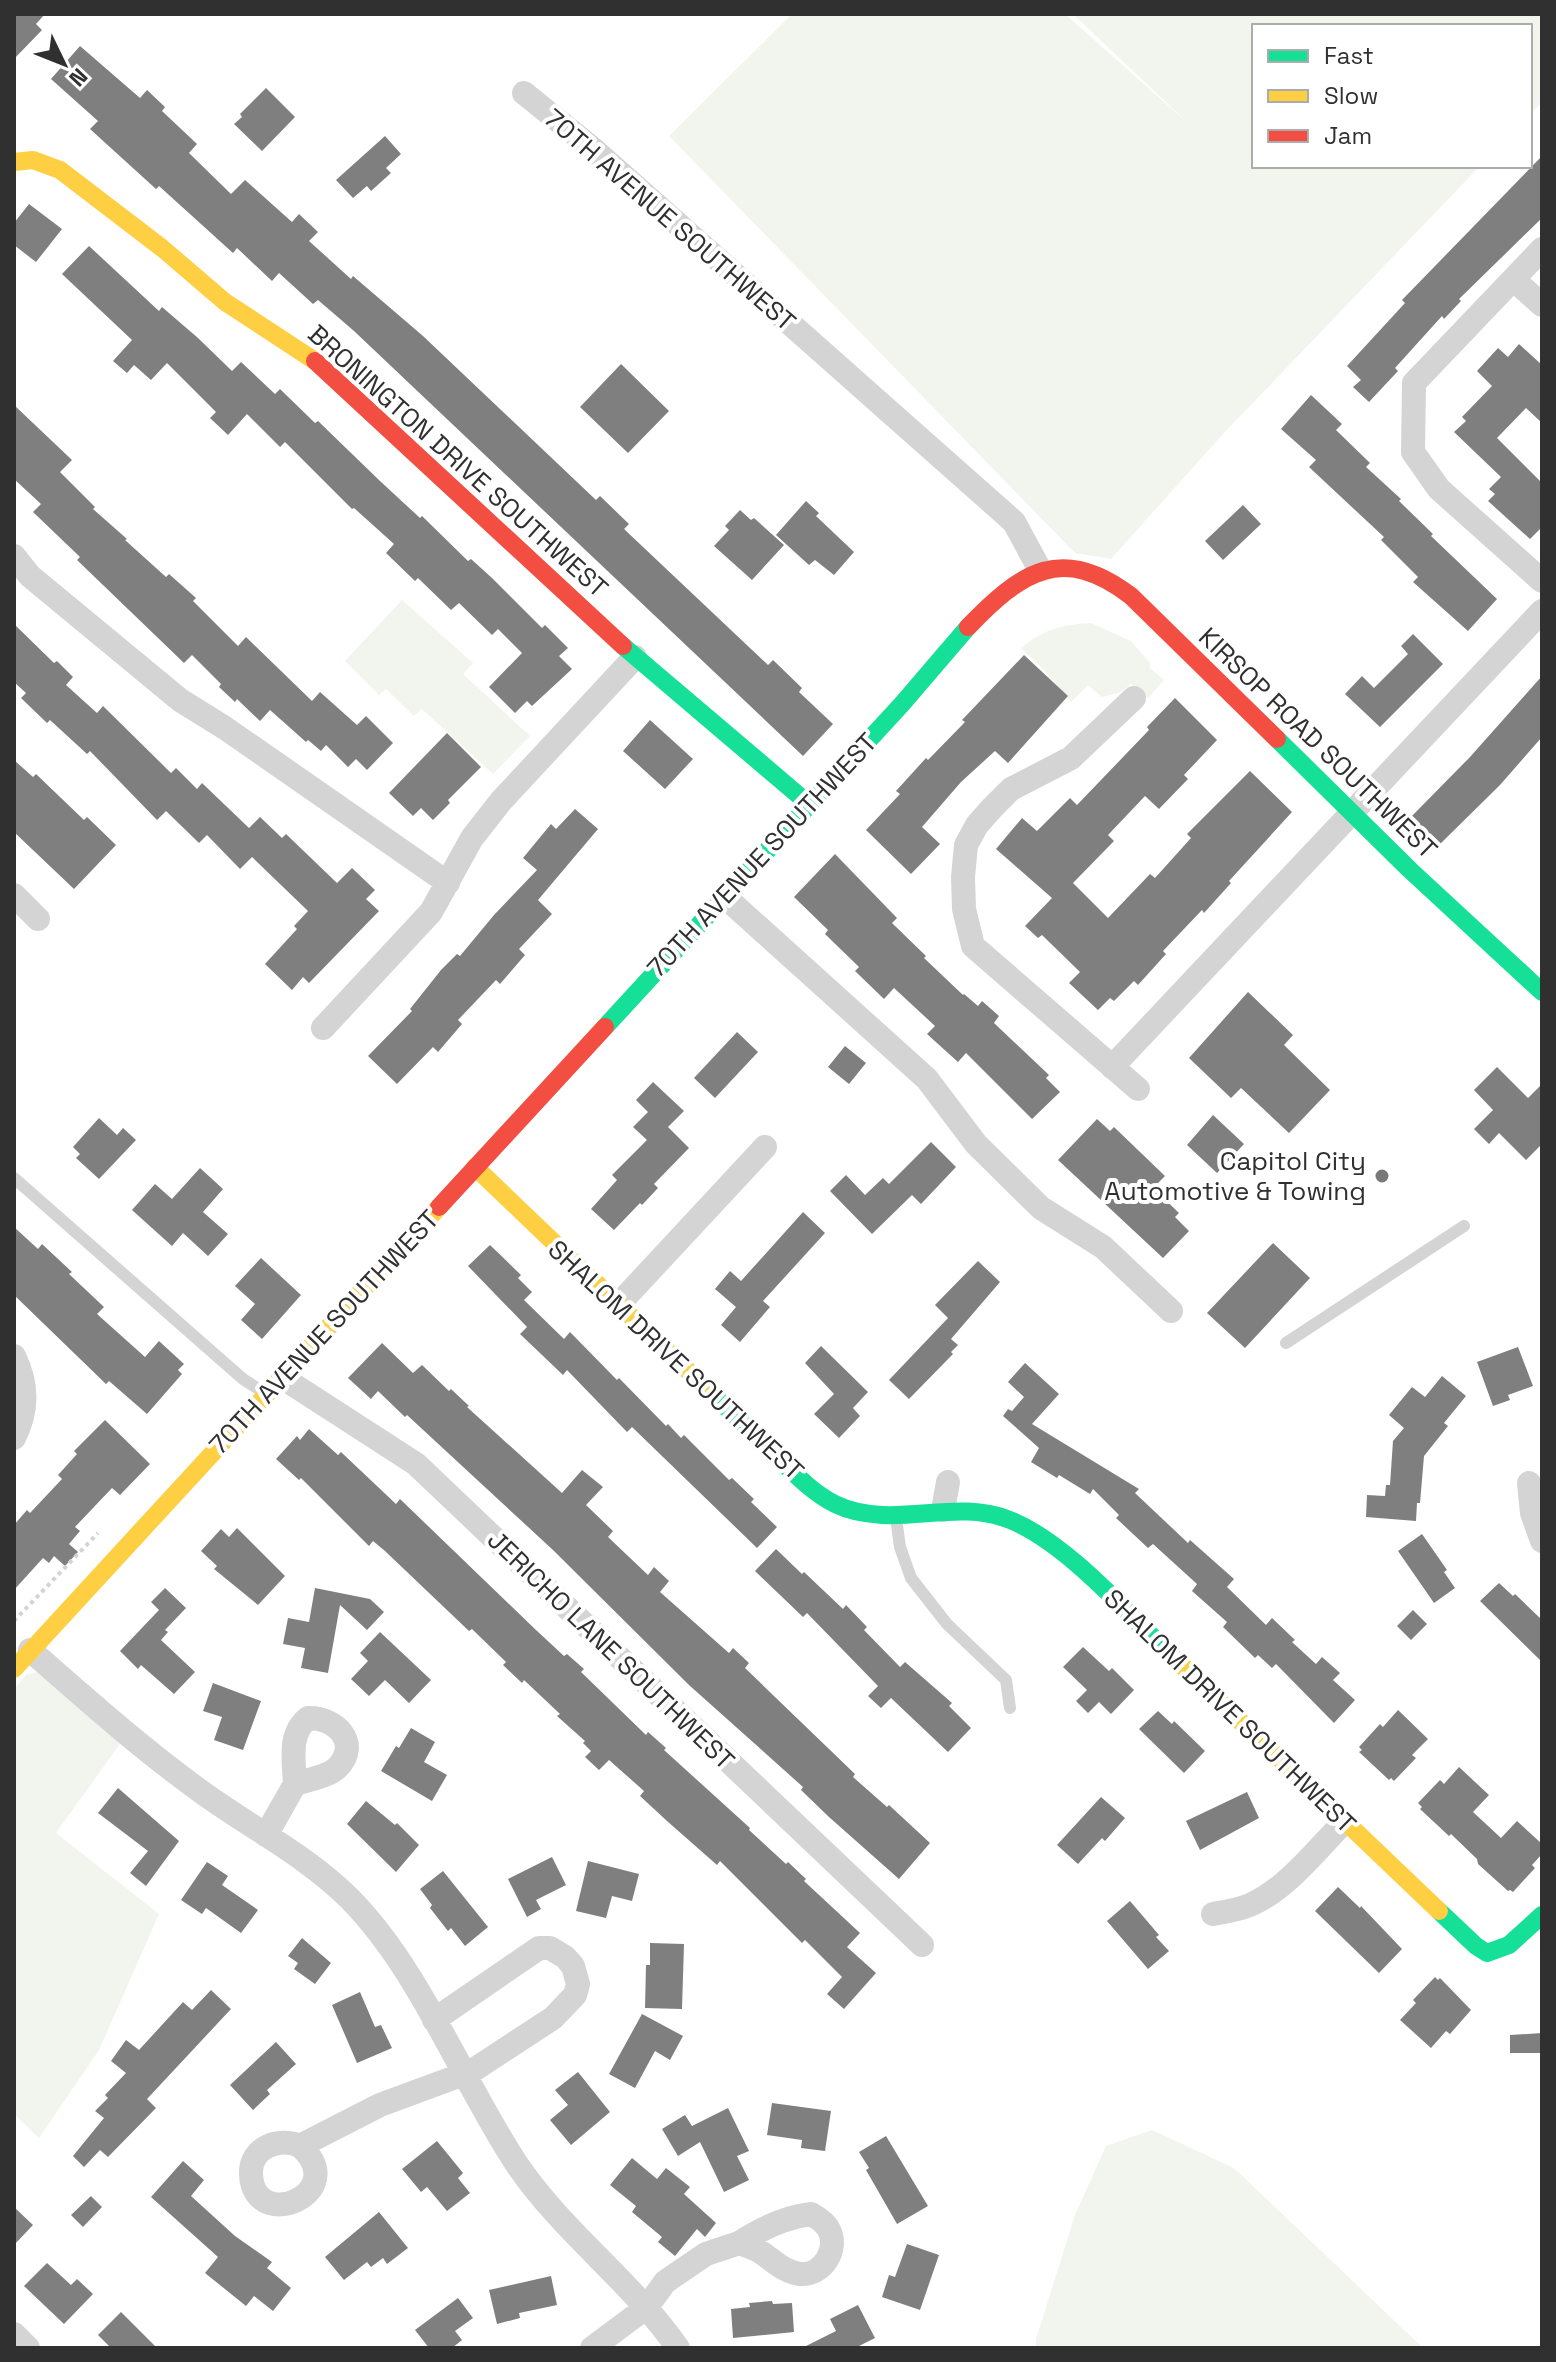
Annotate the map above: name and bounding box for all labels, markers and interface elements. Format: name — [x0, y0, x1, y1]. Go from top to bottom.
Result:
north arrow — [24, 24, 104, 104]
legend — [1252, 24, 1532, 168]
text: Fast — [1324, 40, 1374, 71]
text: N — [63, 63, 94, 93]
text: Slow — [1324, 80, 1378, 111]
street label: 70TH AVENUE SOUTHWEST — [537, 101, 803, 339]
text: Jam — [1324, 120, 1372, 151]
street label: BRONINGTON DRIVE SOUTHWEST — [301, 317, 615, 605]
street label: KIRSOP ROAD SOUTHWEST — [1191, 620, 1445, 866]
street label: 70TH AVENUE SOUTHWEST — [640, 726, 884, 984]
place label: Capitol City Automotive & Towing — [1104, 1144, 1366, 1208]
marker: Capitol City Automotive & Towing — [1373, 1167, 1391, 1185]
street label: 70TH AVENUE SOUTHWEST — [202, 1203, 446, 1461]
street label: SHALOM DRIVE SOUTHWEST — [541, 1232, 811, 1488]
street label: JERICHO LANE SOUTHWEST — [480, 1523, 742, 1777]
street label: SHALOM DRIVE SOUTHWEST — [1097, 1581, 1363, 1841]

